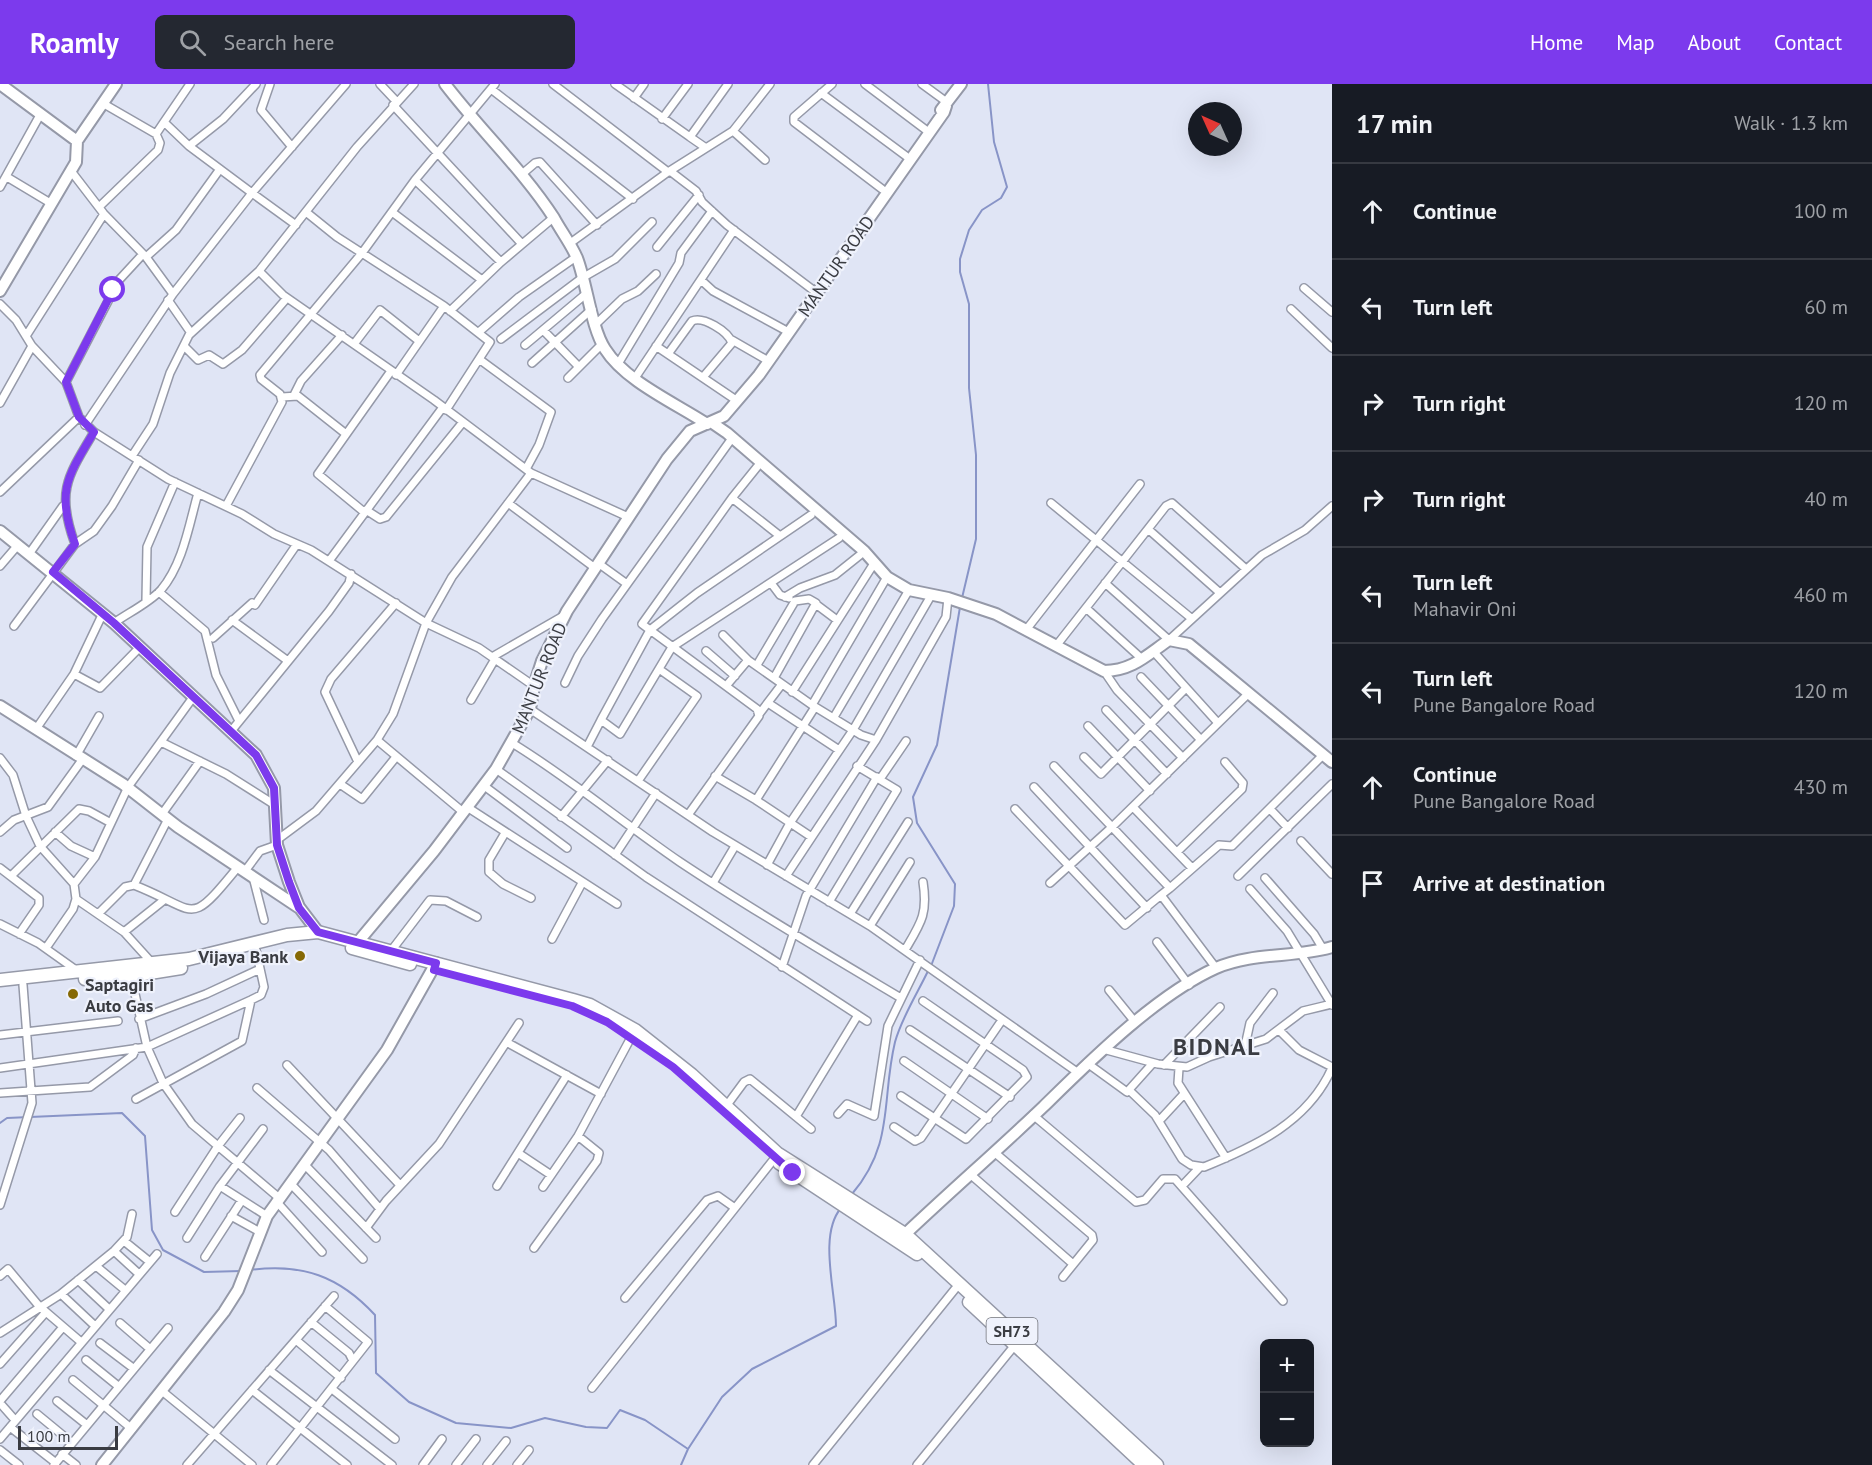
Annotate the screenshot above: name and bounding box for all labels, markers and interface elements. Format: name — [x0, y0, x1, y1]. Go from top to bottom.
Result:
search box — [155, 15, 575, 69]
text: Roamly — [30, 24, 119, 61]
icon: search — [176, 26, 209, 59]
text: Search here — [224, 28, 335, 56]
text: Home — [1530, 29, 1583, 56]
text: Map — [1616, 29, 1655, 56]
text: About — [1688, 29, 1741, 56]
text: Contact — [1774, 29, 1842, 56]
north arrow — [1188, 102, 1242, 156]
text: 17 min — [1356, 107, 1433, 140]
text: Walk · 1.3 km — [1734, 110, 1848, 136]
icon: ahead — [1356, 195, 1389, 228]
text: Continue — [1413, 197, 1497, 225]
text: 100 m — [1794, 198, 1848, 224]
street label: MANTUR ROAD — [793, 211, 879, 321]
route start — [99, 276, 125, 302]
icon: left — [1356, 291, 1389, 324]
text: Turn left — [1413, 293, 1493, 321]
text: 60 m — [1805, 294, 1848, 320]
icon: right — [1356, 387, 1389, 420]
text: Turn right — [1413, 389, 1505, 417]
text: 120 m — [1794, 390, 1848, 416]
icon: right — [1356, 483, 1389, 516]
text: Turn right — [1413, 485, 1505, 513]
text: 40 m — [1805, 486, 1848, 512]
text: Turn left — [1413, 568, 1493, 596]
icon: left — [1356, 579, 1389, 612]
text: 460 m — [1794, 582, 1848, 608]
text: Mahavir Oni — [1413, 596, 1517, 622]
street label: MANTUR ROAD — [506, 619, 572, 737]
text: Turn left — [1413, 664, 1493, 692]
icon: left — [1356, 675, 1389, 708]
text: 120 m — [1794, 678, 1848, 704]
text: Pune Bangalore Road — [1413, 692, 1595, 718]
text: Continue — [1413, 760, 1497, 788]
icon: ahead — [1356, 771, 1389, 804]
text: 430 m — [1794, 774, 1848, 800]
text: Pune Bangalore Road — [1413, 788, 1595, 814]
icon: arrive — [1356, 867, 1389, 900]
text: Arrive at destination — [1413, 869, 1605, 897]
place label: Vijaya Bank — [197, 945, 288, 968]
marker: Vijaya Bank — [293, 949, 307, 963]
place label: Saptagiri Auto Gas — [85, 973, 154, 1017]
marker: Saptagiri Auto Gas — [66, 987, 80, 1001]
district label: BIDNAL — [1173, 1031, 1261, 1062]
route end — [779, 1159, 805, 1185]
road number: SH73 — [986, 1318, 1038, 1344]
map controls — [1260, 1339, 1314, 1447]
button: + — [1260, 1339, 1314, 1393]
button: − — [1260, 1393, 1314, 1447]
scale bar — [18, 1423, 118, 1450]
text: 100 m — [27, 1426, 70, 1446]

